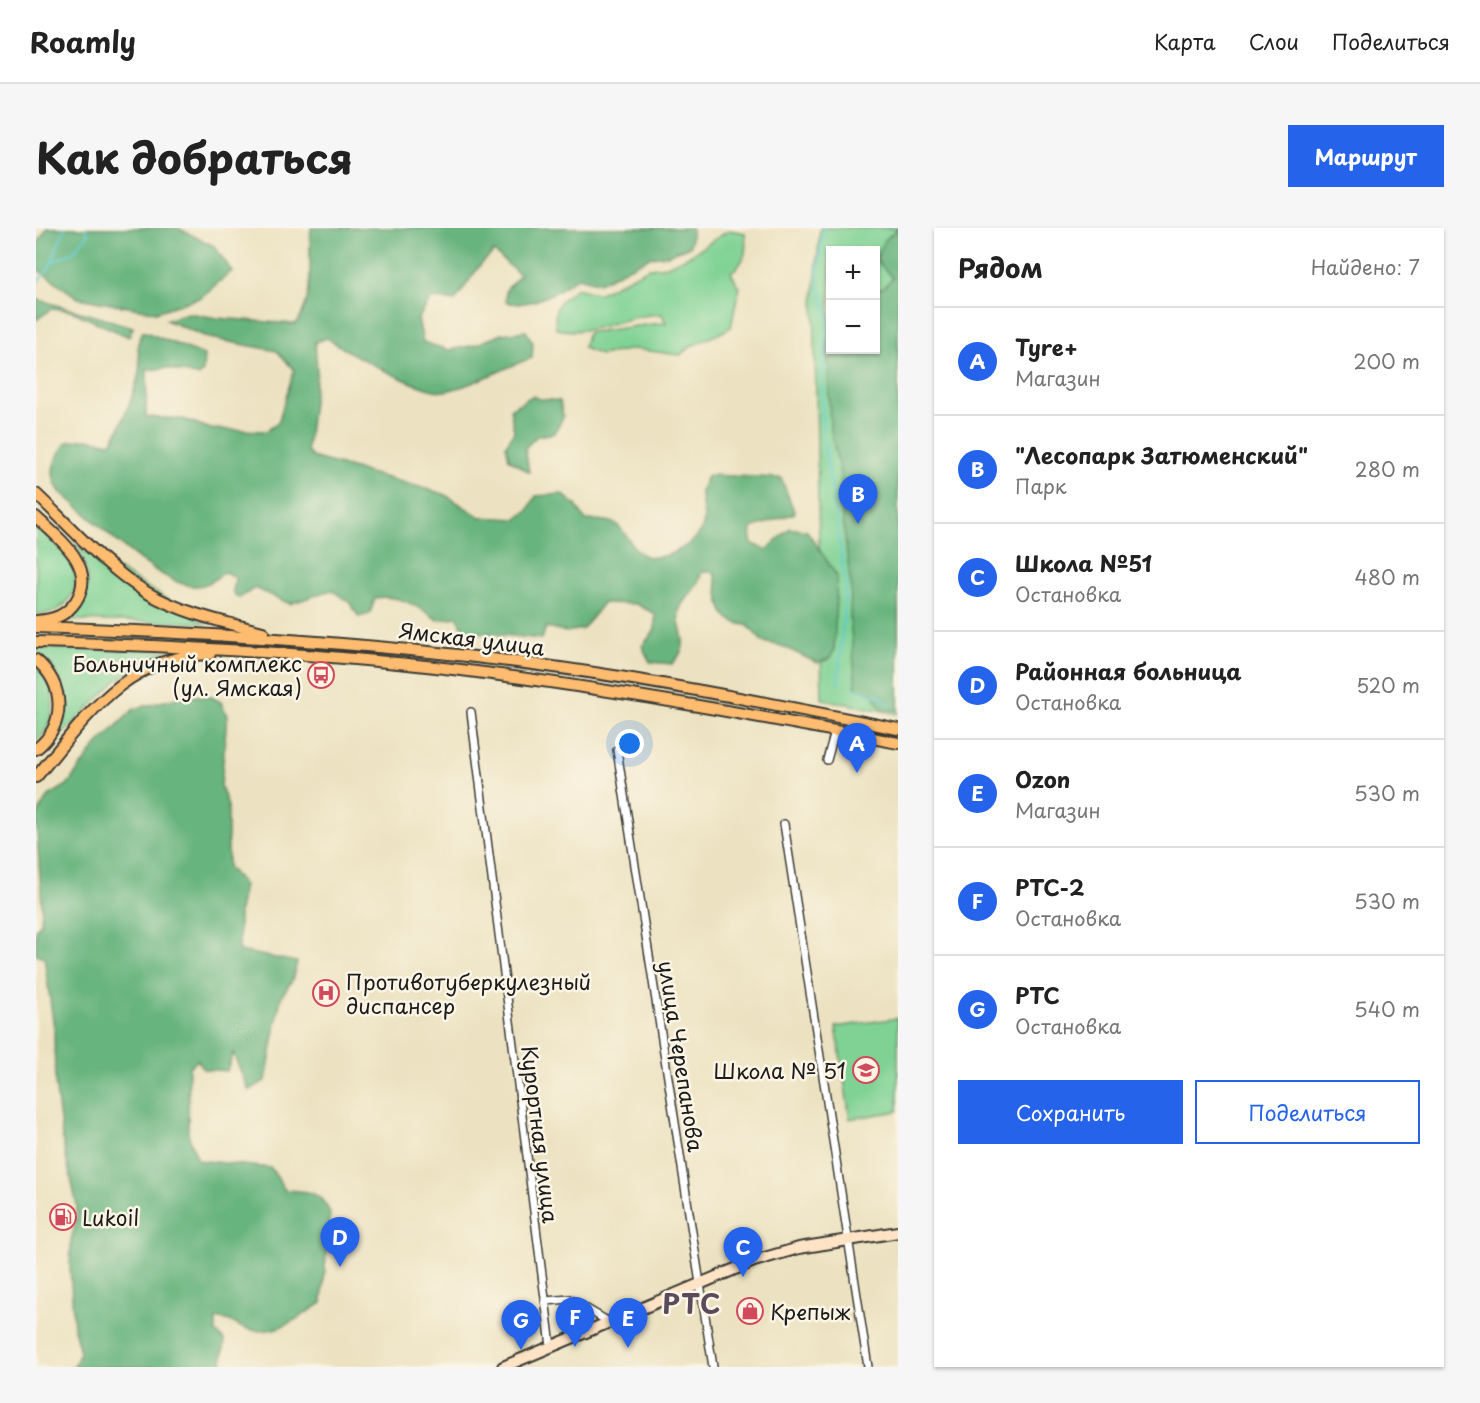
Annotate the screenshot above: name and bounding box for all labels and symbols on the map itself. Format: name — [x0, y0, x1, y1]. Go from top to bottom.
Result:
pin: B — [838, 474, 878, 524]
street label: Ямская улица — [397, 613, 547, 663]
place label: Больничный комплекс (ул. Ямская) — [72, 647, 302, 703]
bus stop icon: Больничный комплекс (ул. Ямская) — [306, 660, 336, 690]
pin: A — [838, 724, 876, 773]
your location — [615, 729, 644, 758]
street label: улица Черепанова — [651, 958, 713, 1154]
place label: Противотуберкулезный диспансер — [346, 965, 591, 1021]
hospital icon: Противотуберкулезный диспансер — [311, 978, 341, 1008]
street label: Курортная улица — [514, 1043, 568, 1225]
place label: Школа № 51 — [714, 1054, 846, 1086]
school or university icon: Школа № 51 — [851, 1055, 881, 1085]
place label: Lukoil — [82, 1201, 139, 1233]
fuel station icon: Lukoil — [48, 1202, 78, 1232]
pin: D — [320, 1218, 360, 1267]
pin: C — [724, 1228, 762, 1277]
district label: РТС — [662, 1282, 722, 1323]
place label: Крепыж — [770, 1295, 851, 1327]
shop icon: Крепыж — [735, 1296, 765, 1326]
pin: F — [556, 1298, 594, 1347]
pin: E — [608, 1298, 648, 1348]
pin: G — [502, 1300, 540, 1350]

